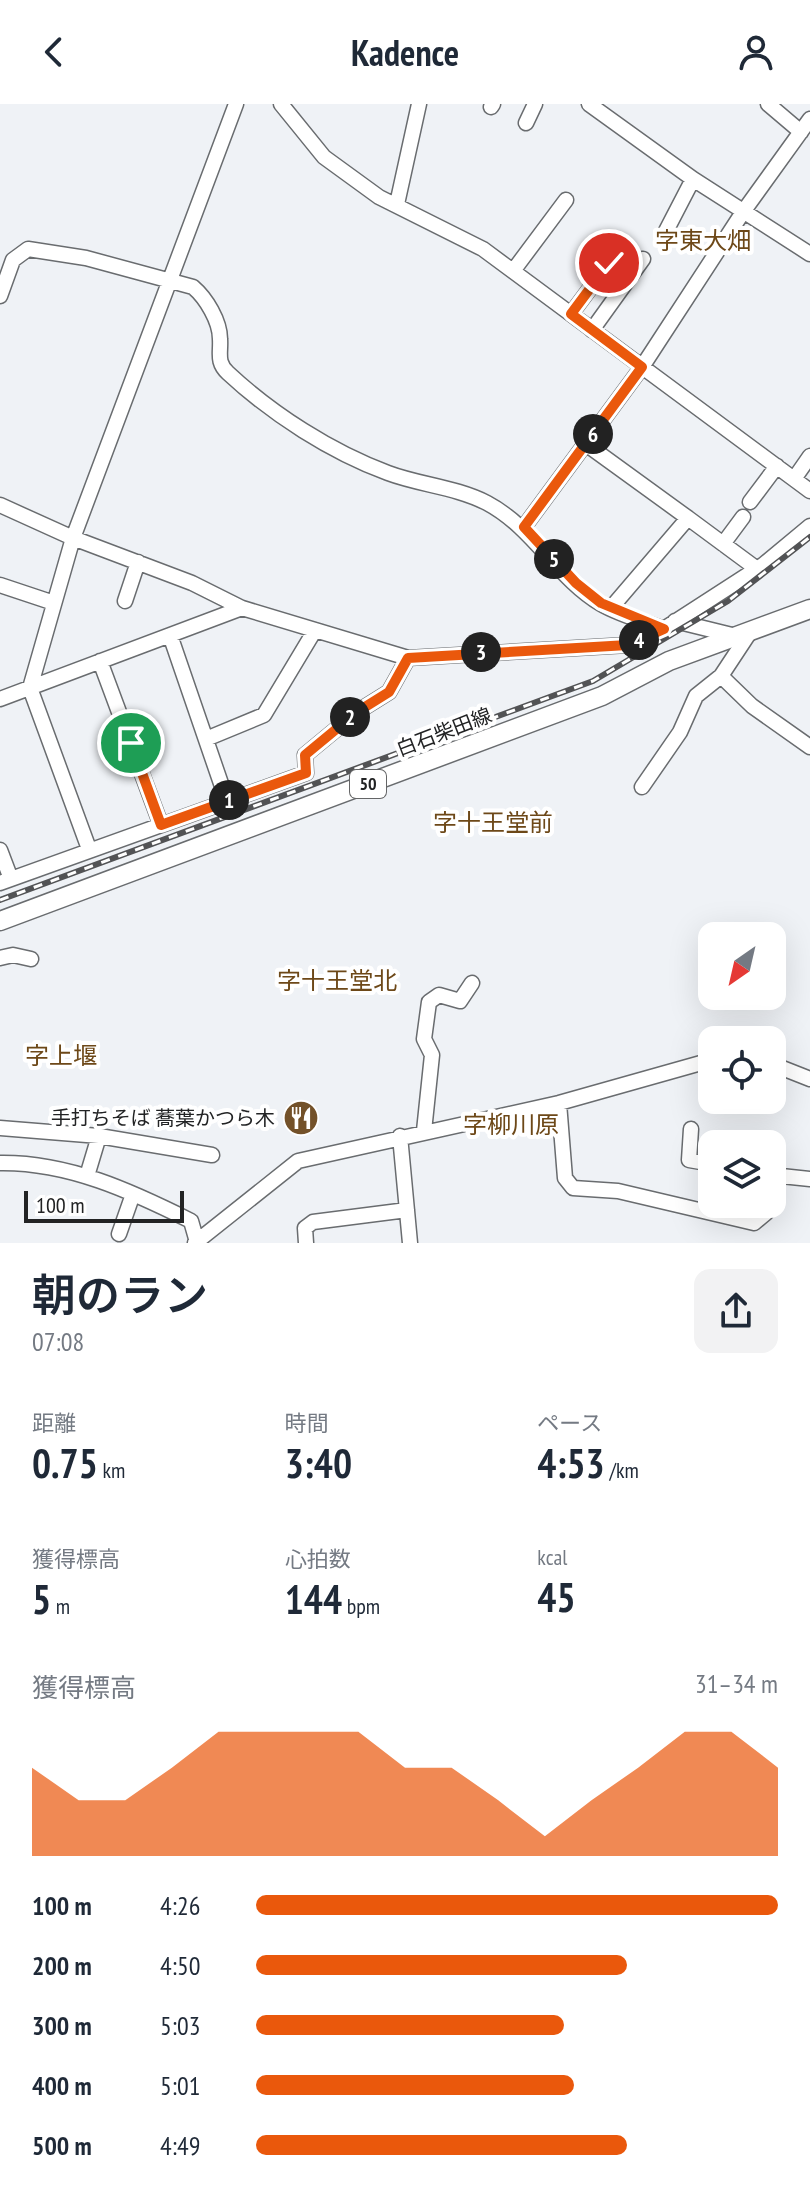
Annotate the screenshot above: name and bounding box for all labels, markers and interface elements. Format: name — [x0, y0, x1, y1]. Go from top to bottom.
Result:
text: Kadence — [351, 29, 459, 76]
icon: back — [32, 30, 76, 74]
icon: person — [734, 30, 778, 74]
district label: 字東大畑 — [655, 225, 751, 256]
pin — [575, 229, 643, 297]
icon: check — [587, 241, 631, 285]
pin: 6 — [573, 414, 613, 454]
text: 6 — [588, 420, 598, 448]
pin: 5 — [534, 539, 574, 579]
text: 5 — [549, 545, 559, 573]
pin: 4 — [619, 620, 659, 660]
text: 4 — [634, 626, 644, 654]
pin: 3 — [461, 632, 501, 672]
text: 3 — [476, 638, 486, 666]
pin: 2 — [330, 697, 370, 737]
street label: 白石柴田線 — [393, 702, 495, 762]
text: 2 — [345, 703, 355, 731]
pin — [97, 709, 165, 777]
icon: arrive — [109, 721, 153, 765]
road number: 50 — [350, 770, 386, 798]
pin: 1 — [209, 780, 249, 820]
text: 1 — [224, 786, 234, 814]
district label: 字十王堂前 — [433, 807, 553, 838]
north arrow — [698, 922, 786, 1010]
map controls — [698, 922, 786, 1218]
district label: 字十王堂北 — [277, 965, 397, 996]
button: locate — [698, 1026, 786, 1114]
district label: 字上堰 — [25, 1040, 97, 1071]
restaurant icon: 手打ちそば 蕎葉かつら木 — [282, 1099, 320, 1137]
place label: 手打ちそば 蕎葉かつら木 — [51, 1105, 275, 1131]
district label: 字柳川原 — [463, 1109, 559, 1140]
button: layers — [698, 1130, 786, 1218]
scale bar — [24, 1187, 184, 1223]
text: 100 m — [36, 1191, 85, 1219]
text: 朝のラン — [32, 1266, 208, 1323]
button: share — [694, 1269, 778, 1353]
text: 07:08 — [32, 1325, 84, 1358]
text: 距離 — [32, 1409, 76, 1437]
text: 時間 — [285, 1409, 329, 1437]
text: ペース — [537, 1409, 602, 1437]
text: 0.75 — [32, 1437, 98, 1489]
text: 3:40 — [285, 1437, 352, 1489]
text: 4:53 — [537, 1437, 605, 1489]
text: km — [98, 1456, 125, 1484]
text: /km — [605, 1456, 639, 1484]
text: kcal — [537, 1543, 567, 1571]
text: 獲得標高 — [32, 1545, 120, 1573]
text: 心拍数 — [285, 1545, 351, 1573]
text: 45 — [537, 1571, 576, 1623]
text: 5 — [32, 1573, 51, 1625]
text: 144 — [285, 1573, 342, 1625]
text: m — [51, 1592, 70, 1620]
text: bpm — [342, 1592, 380, 1620]
text: 31–34 m — [695, 1667, 778, 1700]
text: 獲得標高 — [32, 1671, 136, 1704]
text: 100 m — [32, 1889, 92, 1922]
text: 4:26 — [160, 1889, 200, 1922]
text: 200 m — [32, 1949, 92, 1982]
text: 4:50 — [160, 1949, 200, 1982]
text: 300 m — [32, 2009, 92, 2042]
text: 5:03 — [160, 2009, 200, 2042]
text: 400 m — [32, 2069, 92, 2102]
text: 5:01 — [160, 2069, 200, 2102]
text: 500 m — [32, 2129, 92, 2162]
text: 4:49 — [160, 2129, 200, 2162]

